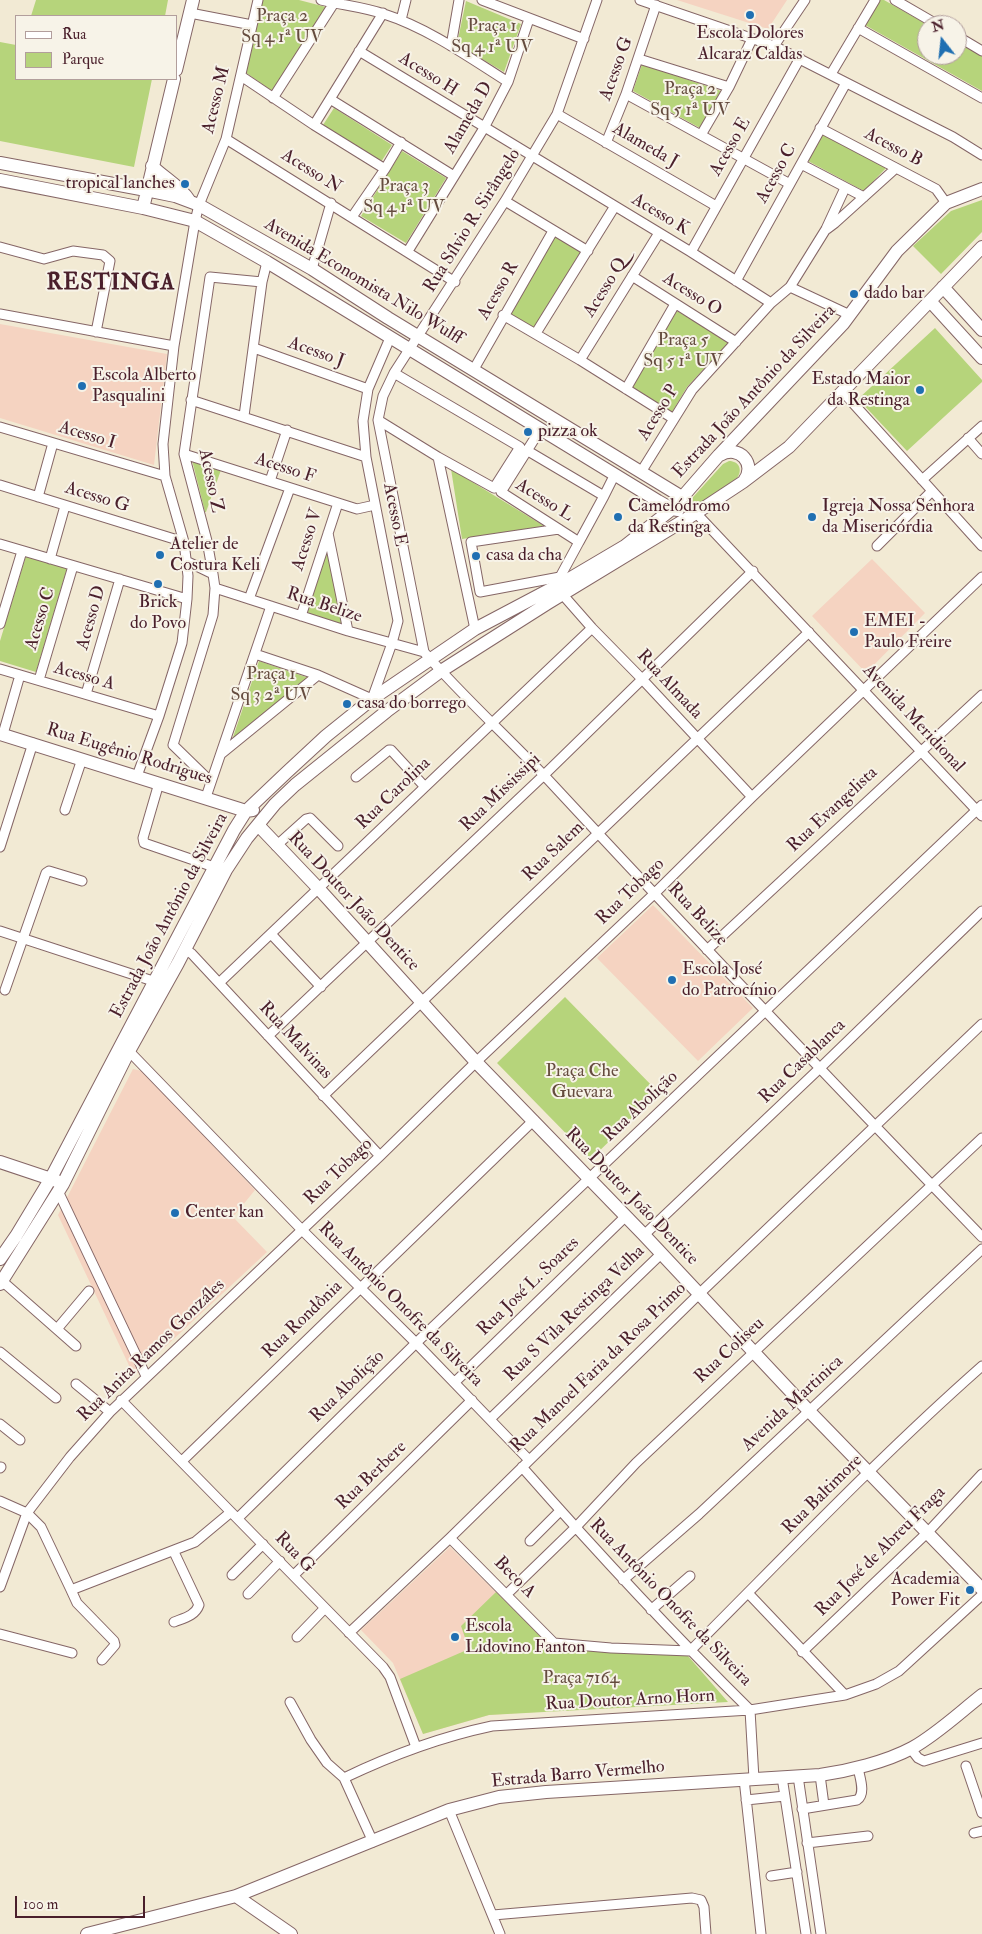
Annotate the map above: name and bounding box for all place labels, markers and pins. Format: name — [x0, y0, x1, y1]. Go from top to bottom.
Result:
marker: Escola Dolores Alcaraz Caldas — [744, 9, 756, 21]
place label: Escola Dolores Alcaraz Caldas — [696, 23, 804, 66]
place label: tropical lanches — [65, 173, 175, 195]
marker: tropical lanches — [179, 178, 191, 190]
place label: dado bar — [864, 283, 925, 305]
marker: dado bar — [848, 288, 860, 300]
place label: Escola Alberto Pasqualini — [92, 365, 196, 408]
place label: Estado Maior da Restinga — [812, 369, 910, 412]
marker: Escola Alberto Pasqualini — [76, 380, 88, 392]
marker: Estado Maior da Restinga — [914, 384, 926, 396]
place label: pizza ok — [538, 421, 598, 443]
marker: pizza ok — [522, 426, 534, 438]
place label: Camelódromo da Restinga — [628, 496, 730, 538]
place label: Igreja Nossa Senhora da Misericórdia — [822, 496, 975, 538]
marker: Camelódromo da Restinga — [612, 511, 624, 523]
marker: Igreja Nossa Senhora da Misericórdia — [806, 511, 818, 523]
place label: Atelier de Costura Keli — [170, 534, 260, 576]
place label: casa da cha — [486, 545, 562, 567]
marker: Atelier de Costura Keli — [154, 549, 166, 561]
marker: casa da cha — [470, 550, 482, 562]
marker: Brick do Povo — [152, 578, 164, 590]
place label: Brick do Povo — [130, 592, 186, 634]
place label: EMEI - Paulo Freire — [864, 611, 952, 654]
marker: EMEI - Paulo Freire — [848, 626, 860, 638]
place label: casa do borrego — [357, 693, 466, 715]
marker: casa do borrego — [341, 698, 353, 710]
place label: Escola José do Patrocínio — [682, 959, 777, 1002]
marker: Escola José do Patrocínio — [666, 974, 678, 986]
place label: Center kan — [185, 1202, 264, 1224]
marker: Center kan — [169, 1207, 181, 1219]
place label: Academia Power Fit — [891, 1569, 960, 1612]
marker: Academia Power Fit — [964, 1584, 976, 1596]
place label: Escola Lidovino Fanton — [465, 1616, 585, 1658]
marker: Escola Lidovino Fanton — [449, 1631, 461, 1643]

